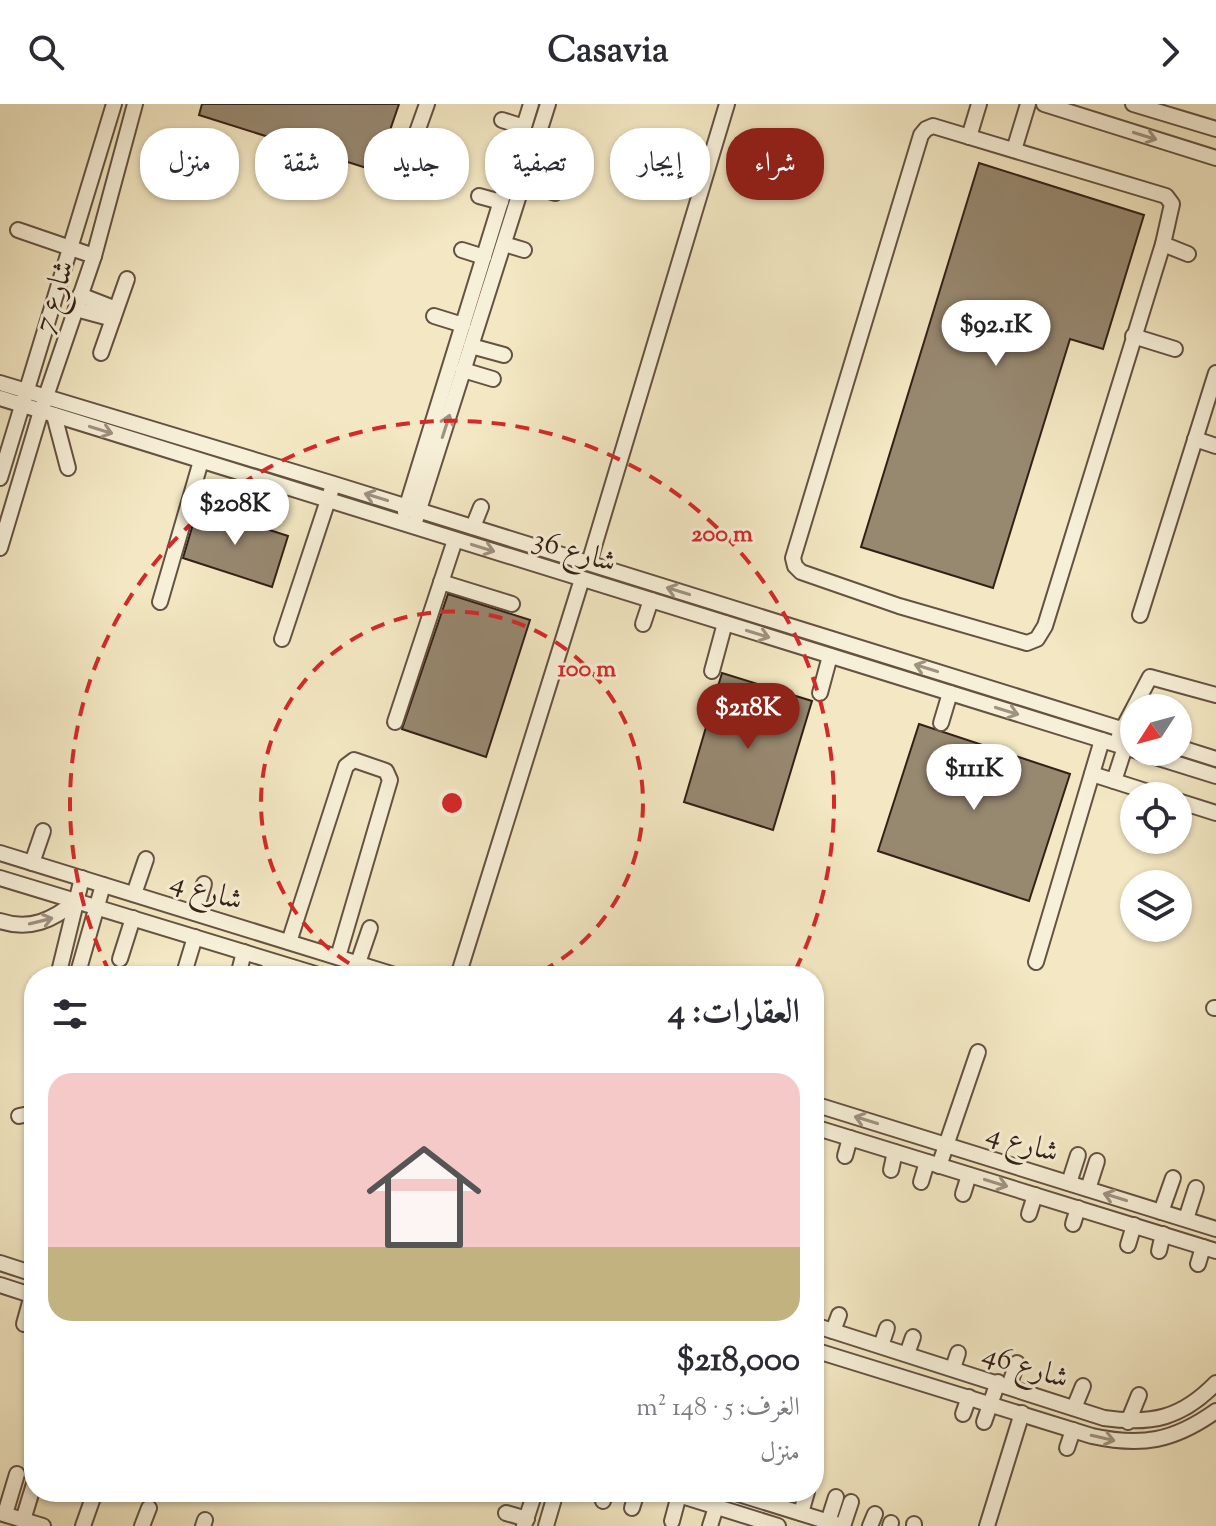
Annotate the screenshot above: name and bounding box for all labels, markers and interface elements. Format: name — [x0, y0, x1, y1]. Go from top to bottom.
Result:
text: Casavia — [548, 26, 669, 78]
icon: search — [24, 30, 68, 74]
icon: forward — [1148, 30, 1192, 74]
chip: منزل — [140, 128, 239, 200]
chip: شقة — [255, 128, 348, 200]
chip: جديد — [364, 128, 469, 200]
chip: تصفية — [485, 128, 594, 200]
chip: إيجار — [610, 128, 710, 200]
chip: شراء — [726, 128, 824, 200]
one-way arrow — [1133, 129, 1158, 144]
street label: شارع 7 — [24, 255, 88, 339]
pin: $92.1K — [931, 300, 1061, 368]
text: $92.1K — [960, 307, 1032, 344]
one-way arrow — [439, 413, 454, 439]
one-way arrow — [88, 423, 114, 438]
pin: $208K — [179, 479, 291, 547]
text: $208K — [199, 486, 271, 523]
one-way arrow — [364, 489, 389, 503]
text: 200 m — [691, 518, 753, 552]
street label: شارع 36 — [527, 519, 621, 586]
one-way arrow — [471, 542, 496, 557]
one-way arrow — [665, 583, 691, 598]
one-way arrow — [745, 627, 771, 642]
text: 100 m — [558, 653, 616, 687]
one-way arrow — [914, 660, 939, 674]
pin: $218K — [692, 683, 804, 751]
text: $218K — [715, 690, 781, 727]
north arrow — [1120, 694, 1192, 766]
map controls — [1120, 694, 1192, 942]
one-way arrow — [993, 704, 1019, 719]
pin: $111K — [918, 744, 1030, 812]
text: $111K — [944, 751, 1004, 788]
button: locate — [1120, 782, 1192, 854]
centre of rings — [438, 789, 466, 817]
street label: شارع 4 — [164, 861, 248, 925]
button: layers — [1120, 870, 1192, 942]
one-way arrow — [27, 913, 53, 928]
text: العقارات: 4 — [668, 989, 800, 1038]
icon: filters — [48, 992, 92, 1036]
one-way arrow — [854, 1112, 879, 1127]
street label: شارع 4 — [980, 1113, 1064, 1177]
icon: home — [352, 1125, 496, 1269]
one-way arrow — [982, 1176, 1008, 1191]
one-way arrow — [1102, 1189, 1128, 1204]
street label: شارع 46 — [976, 1333, 1074, 1402]
text: $218,000 — [676, 1337, 800, 1386]
text: الغرف: 5 · 148 m² — [636, 1390, 800, 1427]
one-way arrow — [1089, 1432, 1115, 1447]
text: منزل — [760, 1435, 800, 1472]

